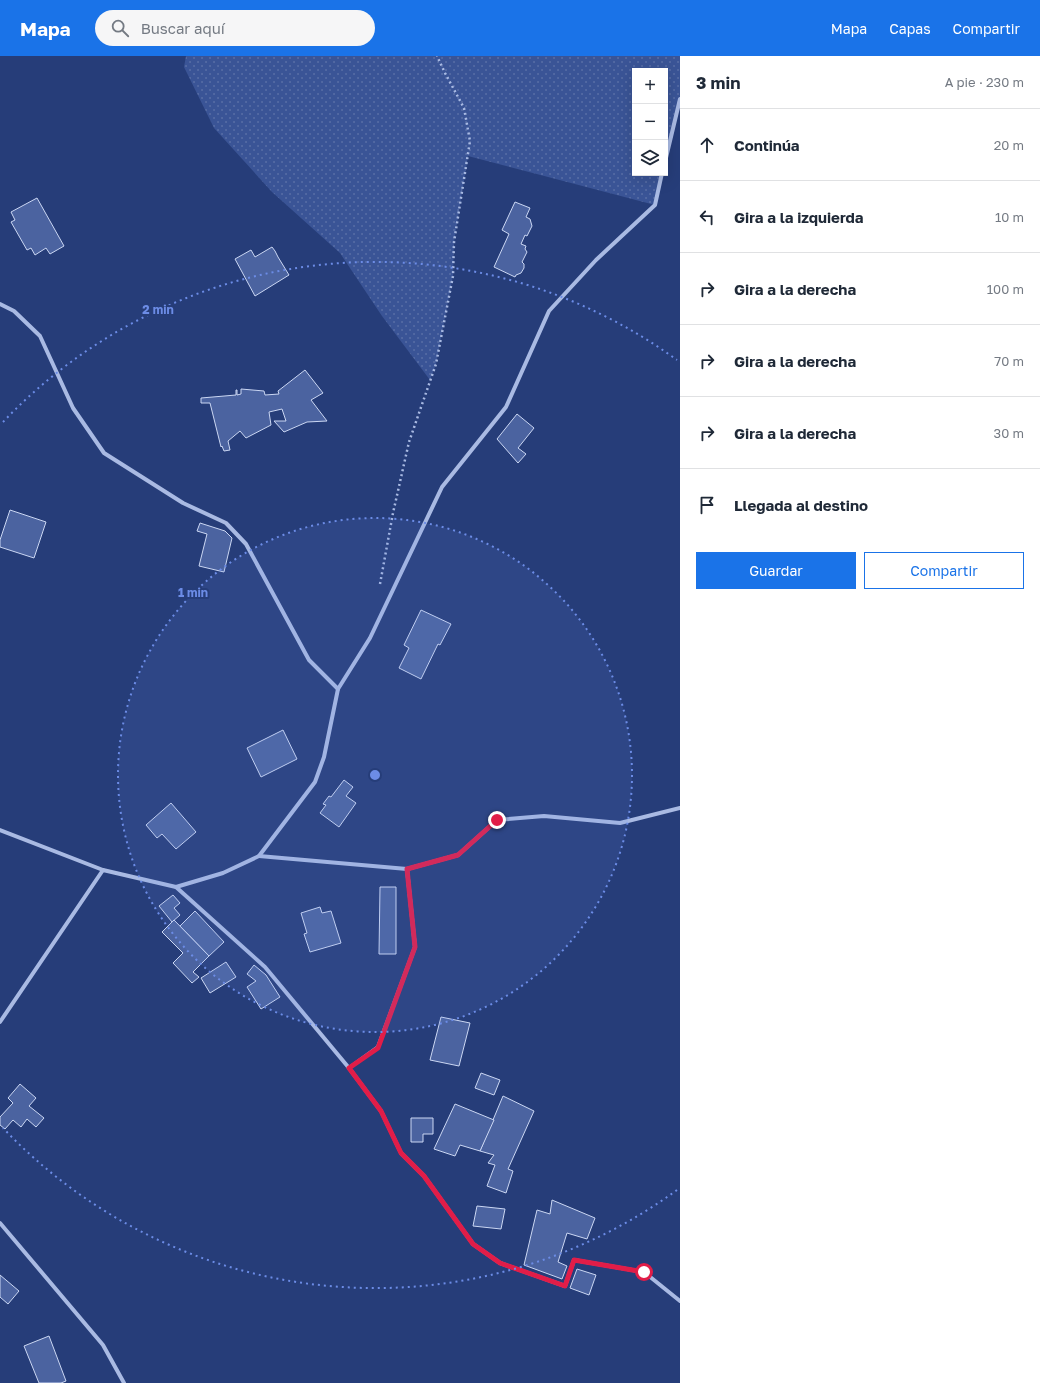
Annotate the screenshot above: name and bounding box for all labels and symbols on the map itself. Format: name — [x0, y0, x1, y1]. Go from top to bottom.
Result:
text: 2 min — [142, 302, 174, 317]
text: 1 min — [178, 585, 208, 600]
centre of rings — [368, 768, 382, 782]
route end — [488, 811, 506, 829]
route start — [635, 1263, 653, 1281]

